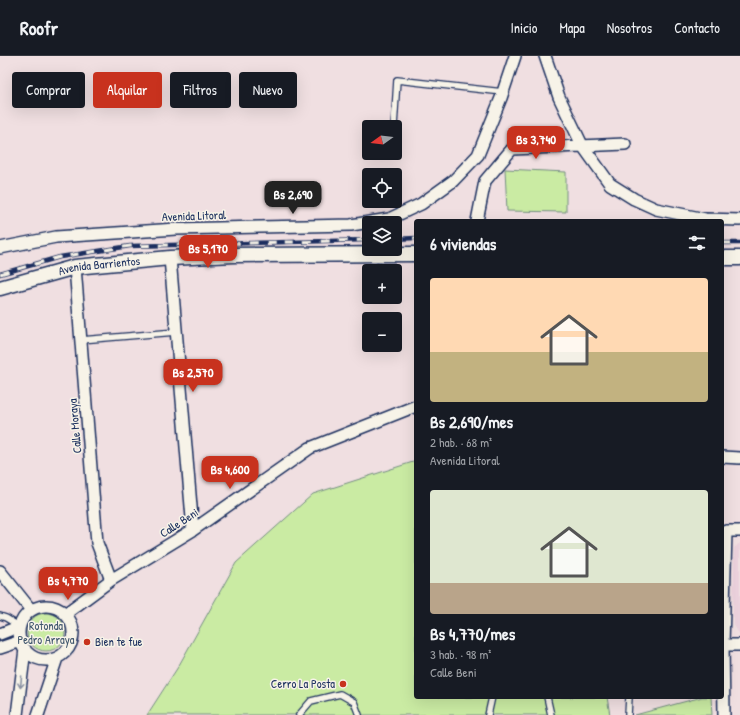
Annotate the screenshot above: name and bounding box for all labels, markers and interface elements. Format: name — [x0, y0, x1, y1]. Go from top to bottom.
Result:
text: Roofr — [20, 15, 58, 41]
text: Inicio — [511, 18, 537, 37]
text: Mapa — [559, 18, 585, 37]
text: Nosotros — [607, 18, 652, 37]
text: Contacto — [674, 18, 720, 37]
chip: Comprar — [12, 72, 85, 108]
chip: Alquilar — [93, 72, 162, 108]
chip: Filtros — [170, 72, 231, 108]
chip: Nuevo — [239, 72, 297, 108]
north arrow — [362, 120, 402, 160]
map controls — [362, 120, 402, 352]
pin: Bs 3,740 — [495, 126, 577, 160]
text: Bs 3,740 — [516, 130, 556, 148]
button: locate — [362, 168, 402, 208]
pin: Bs 2,690 — [252, 181, 334, 215]
text: Bs 2,690 — [273, 185, 313, 203]
street label: Avenida Litoral — [162, 206, 227, 225]
button: layers — [362, 216, 402, 256]
text: 6 viviendas — [430, 232, 496, 255]
icon: filters — [686, 232, 708, 254]
pin: Bs 5,170 — [167, 235, 249, 269]
text: Bs 5,170 — [188, 239, 228, 257]
street label: Avenida Barrientos — [56, 252, 141, 279]
button: + — [362, 264, 402, 304]
icon: home — [533, 304, 605, 376]
button: − — [362, 312, 402, 352]
pin: Bs 2,570 — [152, 359, 234, 393]
text: Bs 2,570 — [172, 363, 214, 381]
street label: Calle Moraya — [64, 398, 85, 454]
text: Bs 2,690/mes — [430, 410, 513, 433]
text: 2 hab. · 68 m² — [430, 433, 492, 451]
text: Avenida Litoral — [430, 451, 500, 469]
pin: Bs 4,600 — [189, 456, 271, 490]
text: Bs 4,600 — [211, 460, 249, 478]
street label: Calle Beni — [156, 504, 201, 541]
icon: home — [533, 516, 605, 588]
pin: Bs 4,770 — [27, 567, 109, 601]
text: Bs 4,770 — [48, 571, 88, 589]
park label: Rotonda Pedro Arraya — [17, 617, 75, 648]
text: Bs 4,770/mes — [430, 622, 515, 645]
place label: Bien te fue — [95, 633, 143, 650]
marker: Bien te fue — [82, 637, 92, 647]
text: 3 hab. · 98 m² — [430, 645, 491, 663]
text: Calle Beni — [430, 663, 477, 681]
one-way arrow — [17, 675, 25, 688]
place label: Cerro La Posta — [271, 675, 335, 692]
marker: Cerro La Posta — [338, 679, 348, 689]

